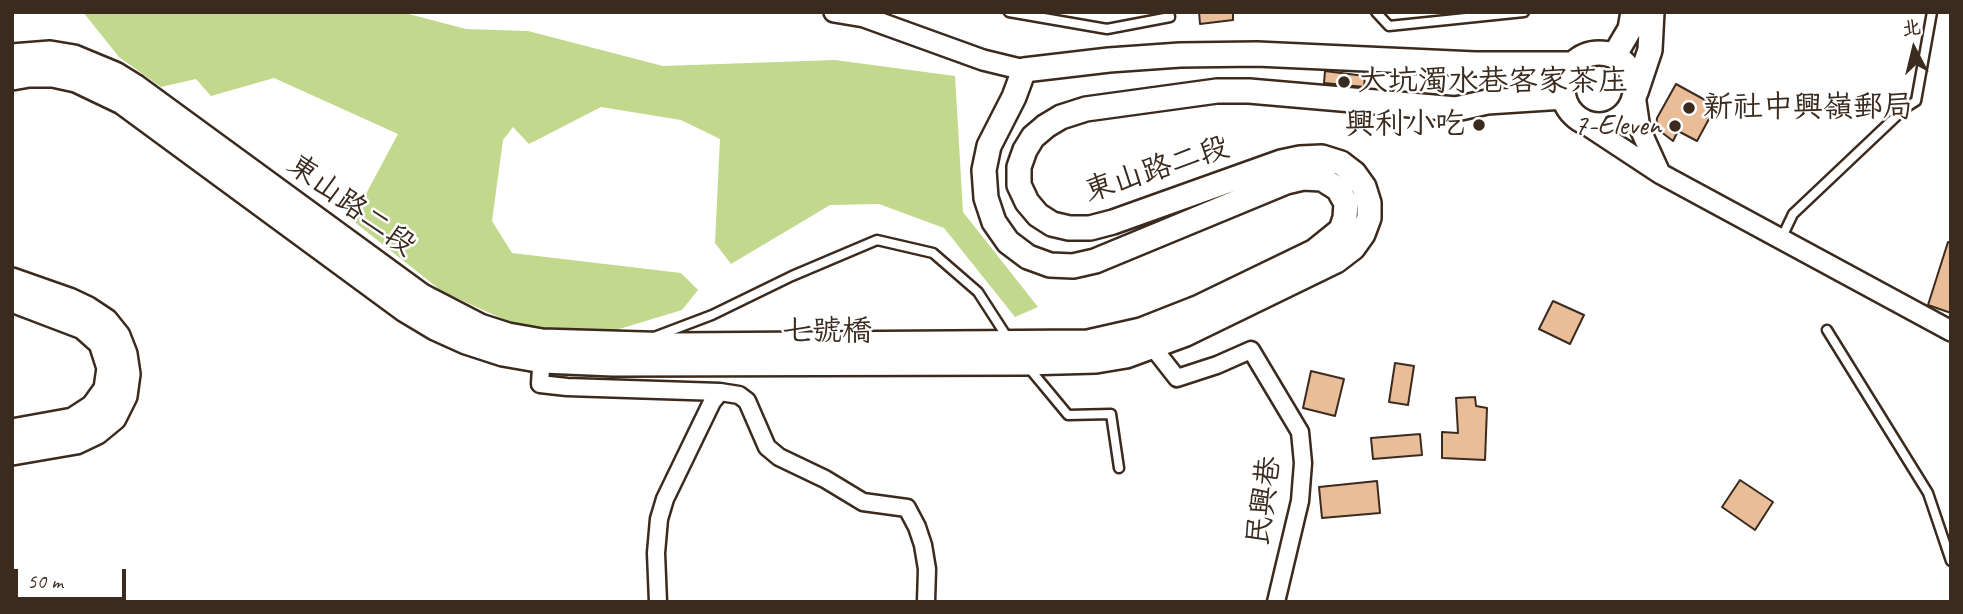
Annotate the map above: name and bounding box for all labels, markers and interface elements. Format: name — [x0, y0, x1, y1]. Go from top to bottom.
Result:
north arrow — [1879, 14, 1949, 84]
text: 北 — [1901, 15, 1922, 41]
place label: 大坑濁水巷客家茶庄 — [1358, 64, 1628, 100]
marker: 大坑濁水巷客家茶庄 — [1336, 74, 1352, 90]
place label: 新社中興嶺郵局 — [1703, 90, 1913, 126]
marker: 新社中興嶺郵局 — [1681, 100, 1697, 116]
place label: 興利小吃 — [1345, 107, 1465, 143]
place label: 7-Eleven — [1574, 108, 1661, 144]
marker: 興利小吃 — [1471, 117, 1487, 133]
marker: 7-Eleven — [1667, 118, 1683, 134]
street label: 東山路二段 — [1080, 130, 1234, 210]
street label: 東山路二段 — [280, 147, 422, 265]
street label: 七號橋 — [782, 314, 872, 350]
street label: 民興巷 — [1241, 454, 1289, 548]
scale bar — [18, 554, 130, 598]
text: 50 m — [27, 568, 63, 594]

